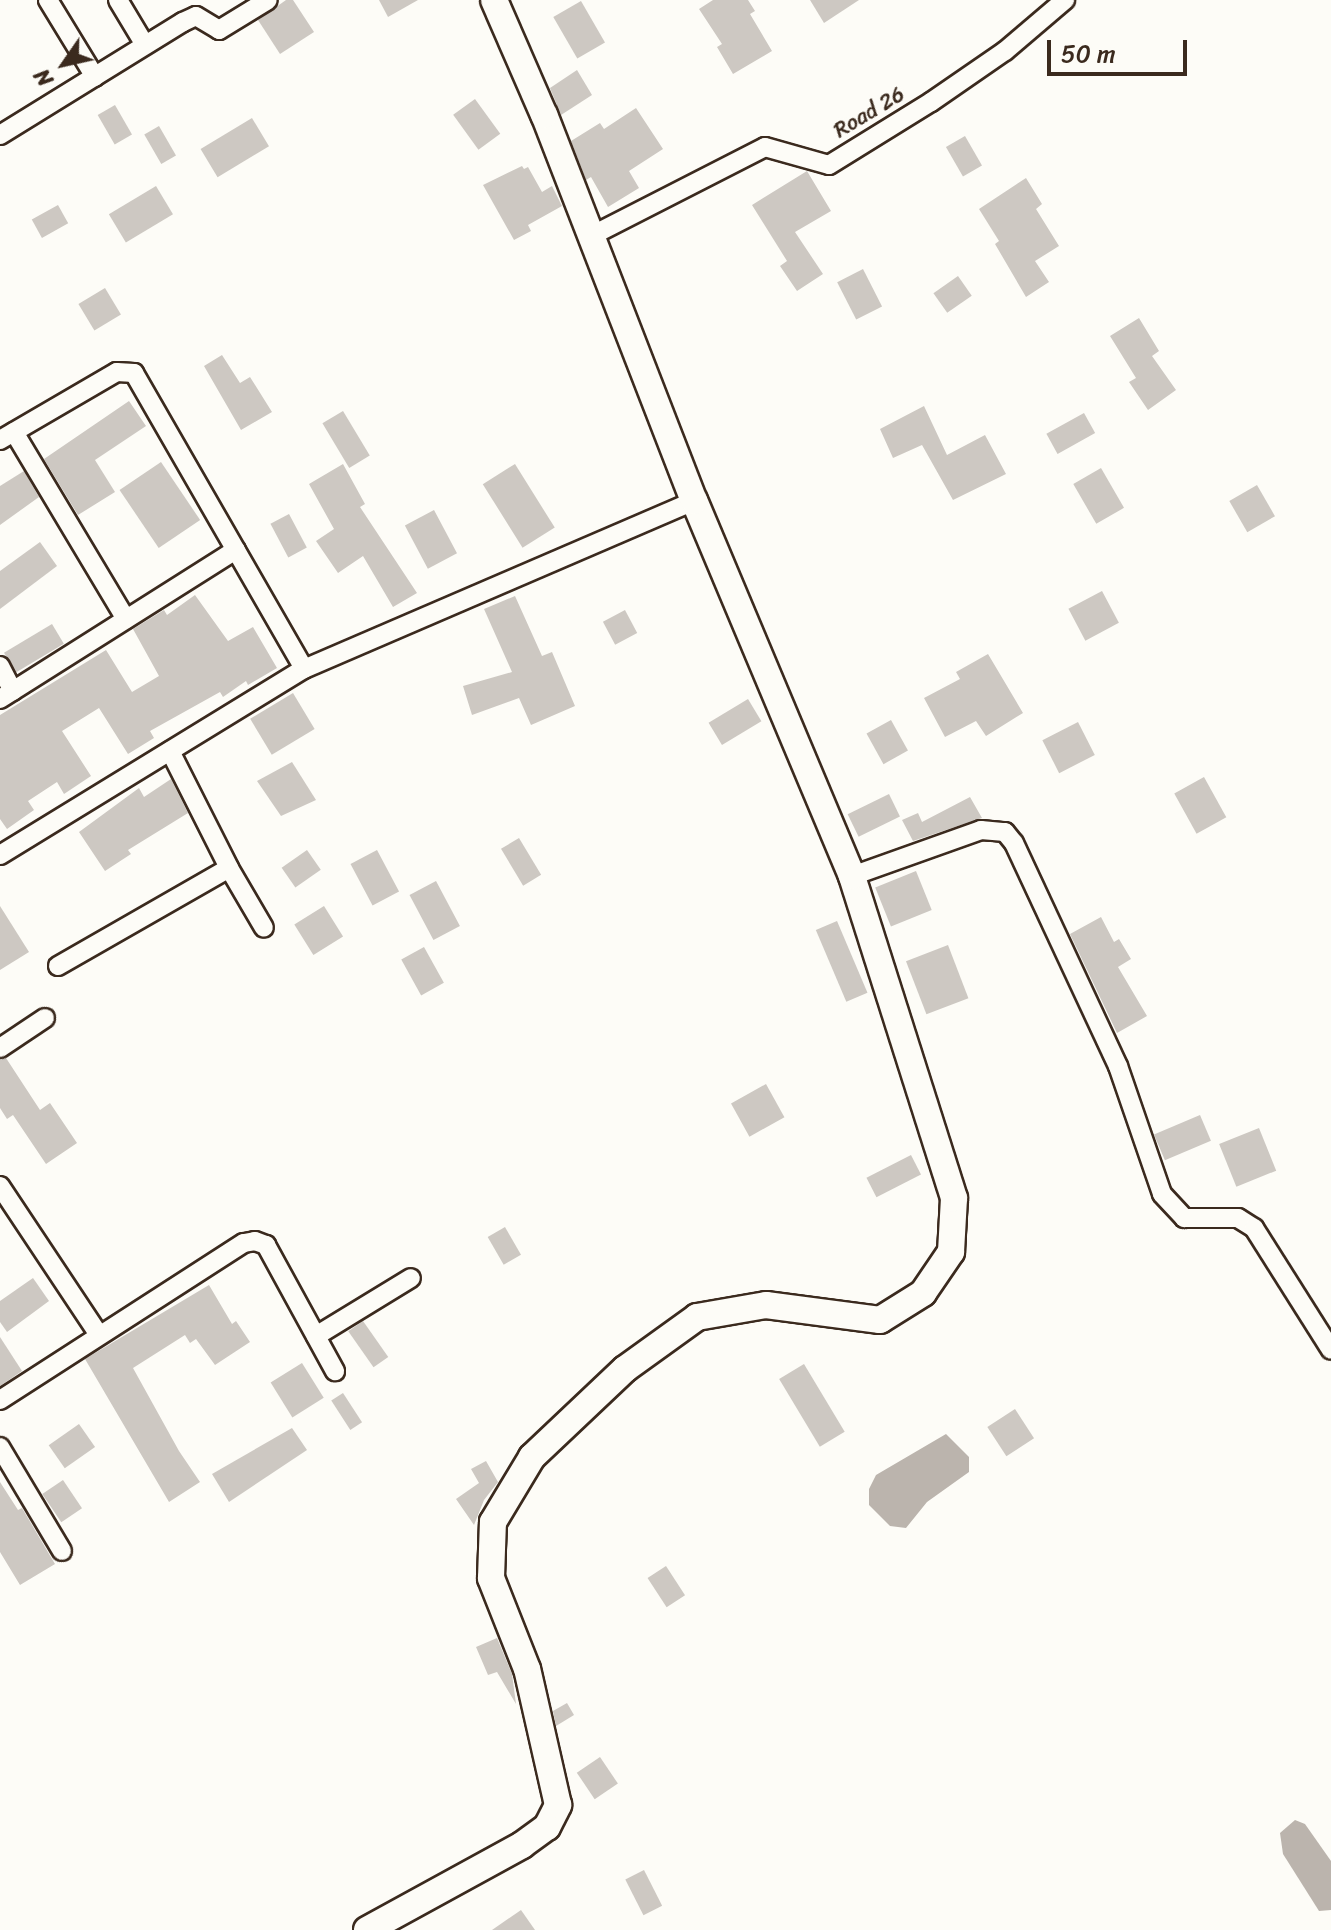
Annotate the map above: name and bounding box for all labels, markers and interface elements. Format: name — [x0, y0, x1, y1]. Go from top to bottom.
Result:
north arrow — [24, 24, 104, 104]
scale bar — [1051, 24, 1191, 74]
text: 50 m — [1061, 33, 1116, 75]
text: N — [23, 60, 64, 95]
street label: Road 26 — [829, 81, 909, 143]

